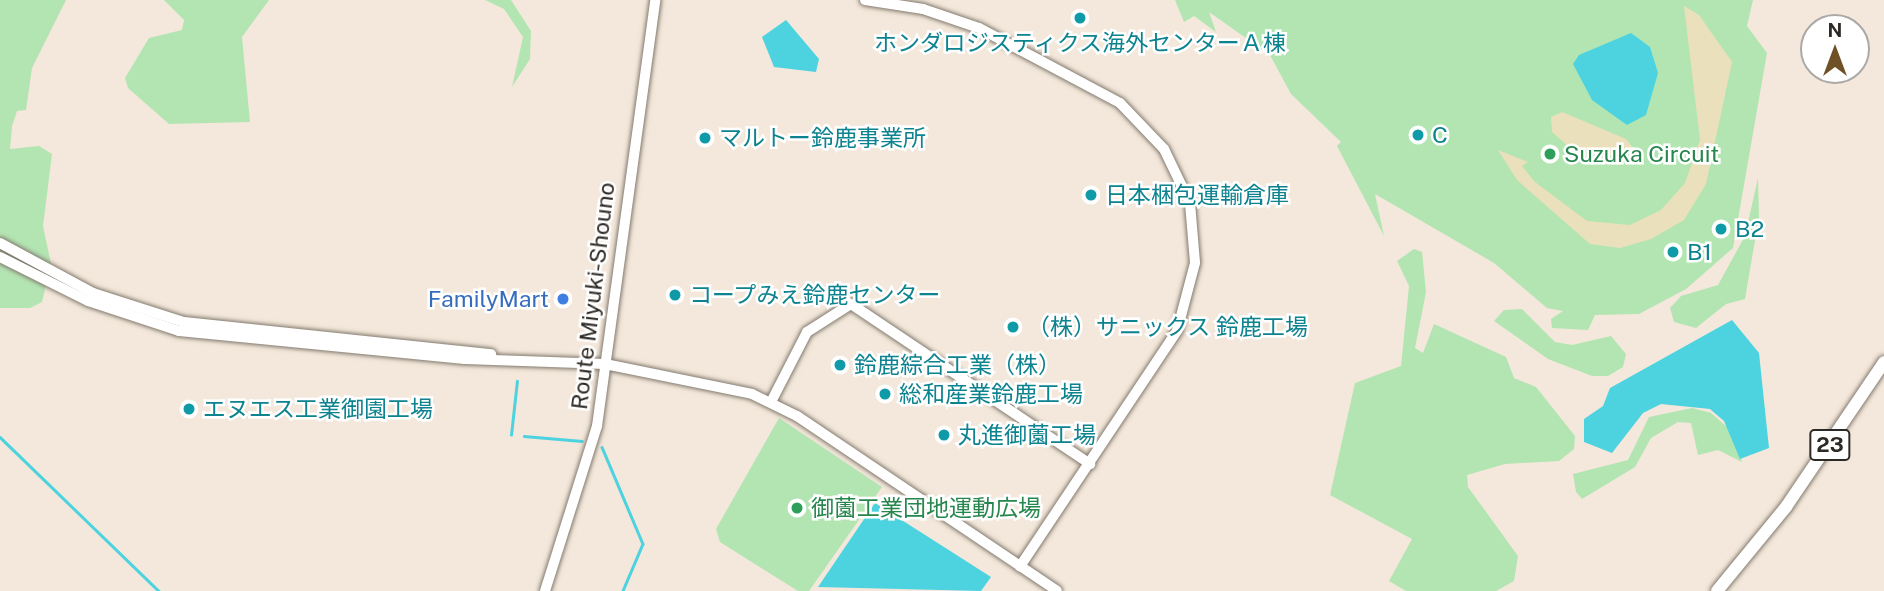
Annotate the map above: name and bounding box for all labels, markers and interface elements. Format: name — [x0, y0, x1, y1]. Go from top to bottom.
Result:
marker: ホンダロジスティクス海外センターＡ棟 — [1072, 10, 1088, 26]
north arrow — [1800, 14, 1870, 84]
text: N — [1828, 19, 1842, 41]
place label: ホンダロジスティクス海外センターＡ棟 — [873, 29, 1287, 57]
place label: C — [1432, 121, 1448, 149]
place label: マルトー鈴鹿事業所 — [719, 124, 926, 152]
marker: C — [1410, 127, 1426, 143]
marker: マルトー鈴鹿事業所 — [697, 130, 713, 146]
place label: Suzuka Circuit — [1564, 140, 1719, 168]
marker: Suzuka Circuit — [1542, 146, 1558, 162]
street label: Route Miyuki-Shouno — [565, 181, 621, 411]
place label: 日本梱包運輸倉庫 — [1105, 181, 1289, 209]
marker: 日本梱包運輸倉庫 — [1083, 187, 1099, 203]
place label: B2 — [1735, 215, 1764, 243]
marker: B2 — [1713, 221, 1729, 237]
place label: B1 — [1687, 238, 1712, 266]
marker: B1 — [1665, 244, 1681, 260]
place label: コープみえ鈴鹿センター — [689, 281, 942, 309]
place label: FamilyMart — [428, 285, 549, 313]
marker: コープみえ鈴鹿センター — [667, 287, 683, 303]
marker: FamilyMart — [555, 291, 571, 307]
place label: （株）サニックス 鈴鹿工場 — [1027, 313, 1309, 341]
marker: （株）サニックス 鈴鹿工場 — [1005, 319, 1021, 335]
place label: 鈴鹿綜合工業（株） — [854, 351, 1061, 379]
marker: 鈴鹿綜合工業（株） — [832, 357, 848, 373]
place label: 総和産業鈴鹿工場 — [899, 380, 1083, 408]
marker: 総和産業鈴鹿工場 — [877, 386, 893, 402]
place label: エヌエス工業御園工場 — [203, 395, 433, 423]
marker: エヌエス工業御園工場 — [181, 401, 197, 417]
place label: 丸進御薗工場 — [958, 421, 1096, 449]
marker: 丸進御薗工場 — [936, 427, 952, 443]
road number: 23 — [1809, 428, 1851, 462]
place label: 御薗工業団地運動広場 — [811, 494, 1041, 522]
marker: 御薗工業団地運動広場 — [789, 500, 805, 516]

